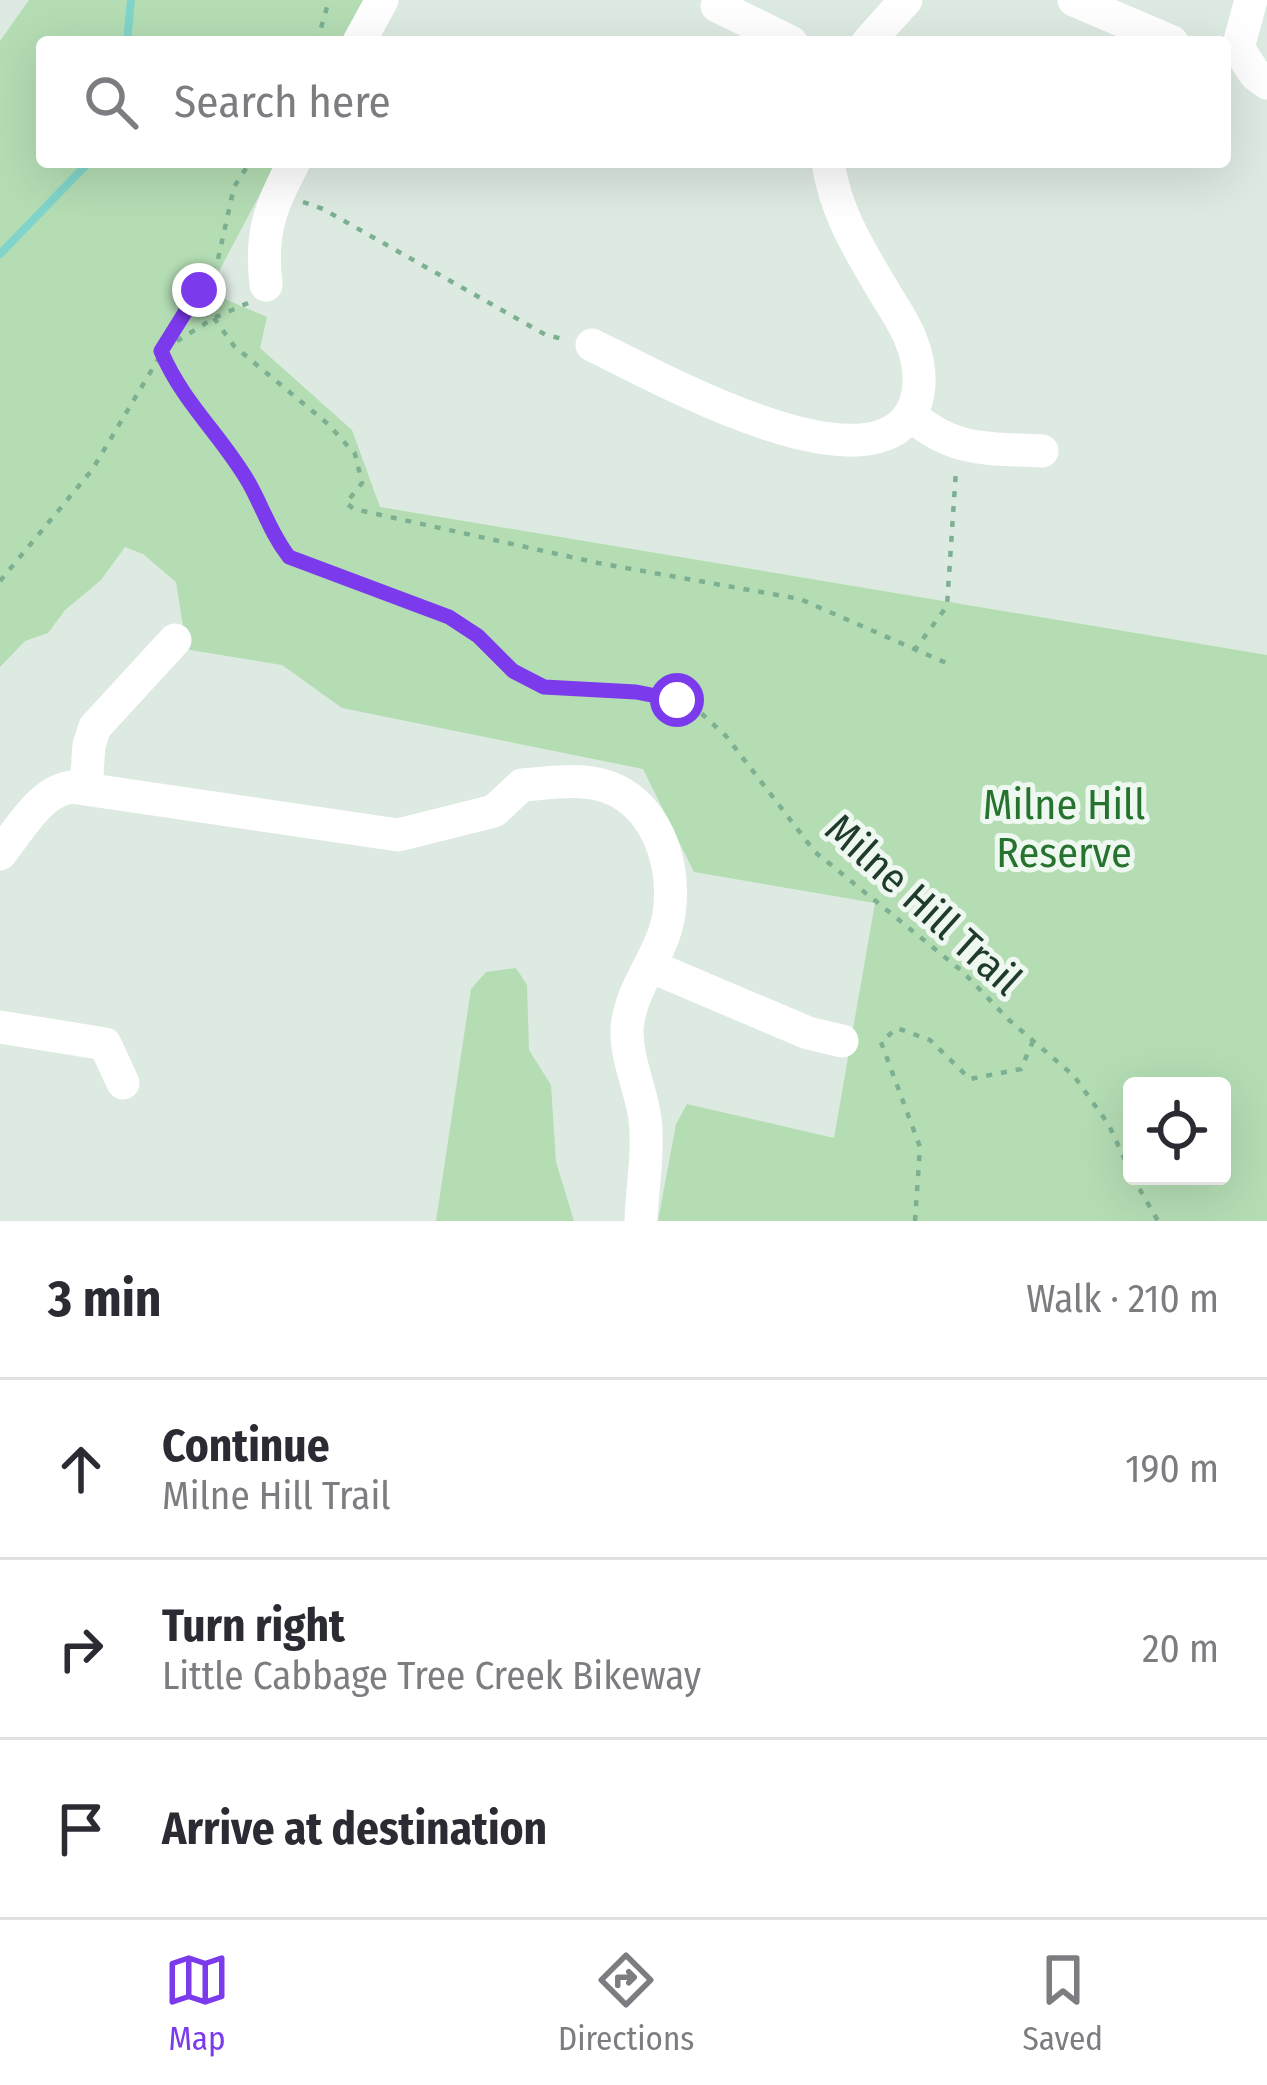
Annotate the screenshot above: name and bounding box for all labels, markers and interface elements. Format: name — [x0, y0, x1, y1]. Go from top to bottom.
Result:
search box — [36, 36, 1231, 168]
icon: search — [78, 69, 144, 135]
text: Search here — [174, 75, 391, 129]
route end — [172, 263, 226, 317]
route start — [650, 673, 704, 727]
park label: Milne Hill Reserve — [983, 780, 1145, 878]
street label: Milne Hill Trail — [815, 804, 1032, 1006]
map controls — [1123, 1077, 1231, 1185]
button: locate — [1123, 1077, 1231, 1185]
text: 3 min — [48, 1268, 162, 1330]
text: Walk · 210 m — [1026, 1276, 1219, 1322]
text: Continue — [162, 1419, 330, 1473]
icon: ahead — [48, 1436, 114, 1502]
text: 190 m — [1125, 1446, 1219, 1492]
text: Milne Hill Trail — [162, 1473, 391, 1519]
text: Turn right — [162, 1599, 345, 1653]
icon: right — [48, 1616, 114, 1682]
text: 20 m — [1142, 1626, 1219, 1672]
text: Little Cabbage Tree Creek Bikeway — [162, 1653, 701, 1699]
icon: arrive — [48, 1796, 114, 1862]
text: Arrive at destination — [162, 1802, 547, 1856]
tab: Map — [164, 1947, 230, 2059]
tab: Directions — [558, 1947, 694, 2059]
tab: Saved — [1022, 1947, 1103, 2059]

